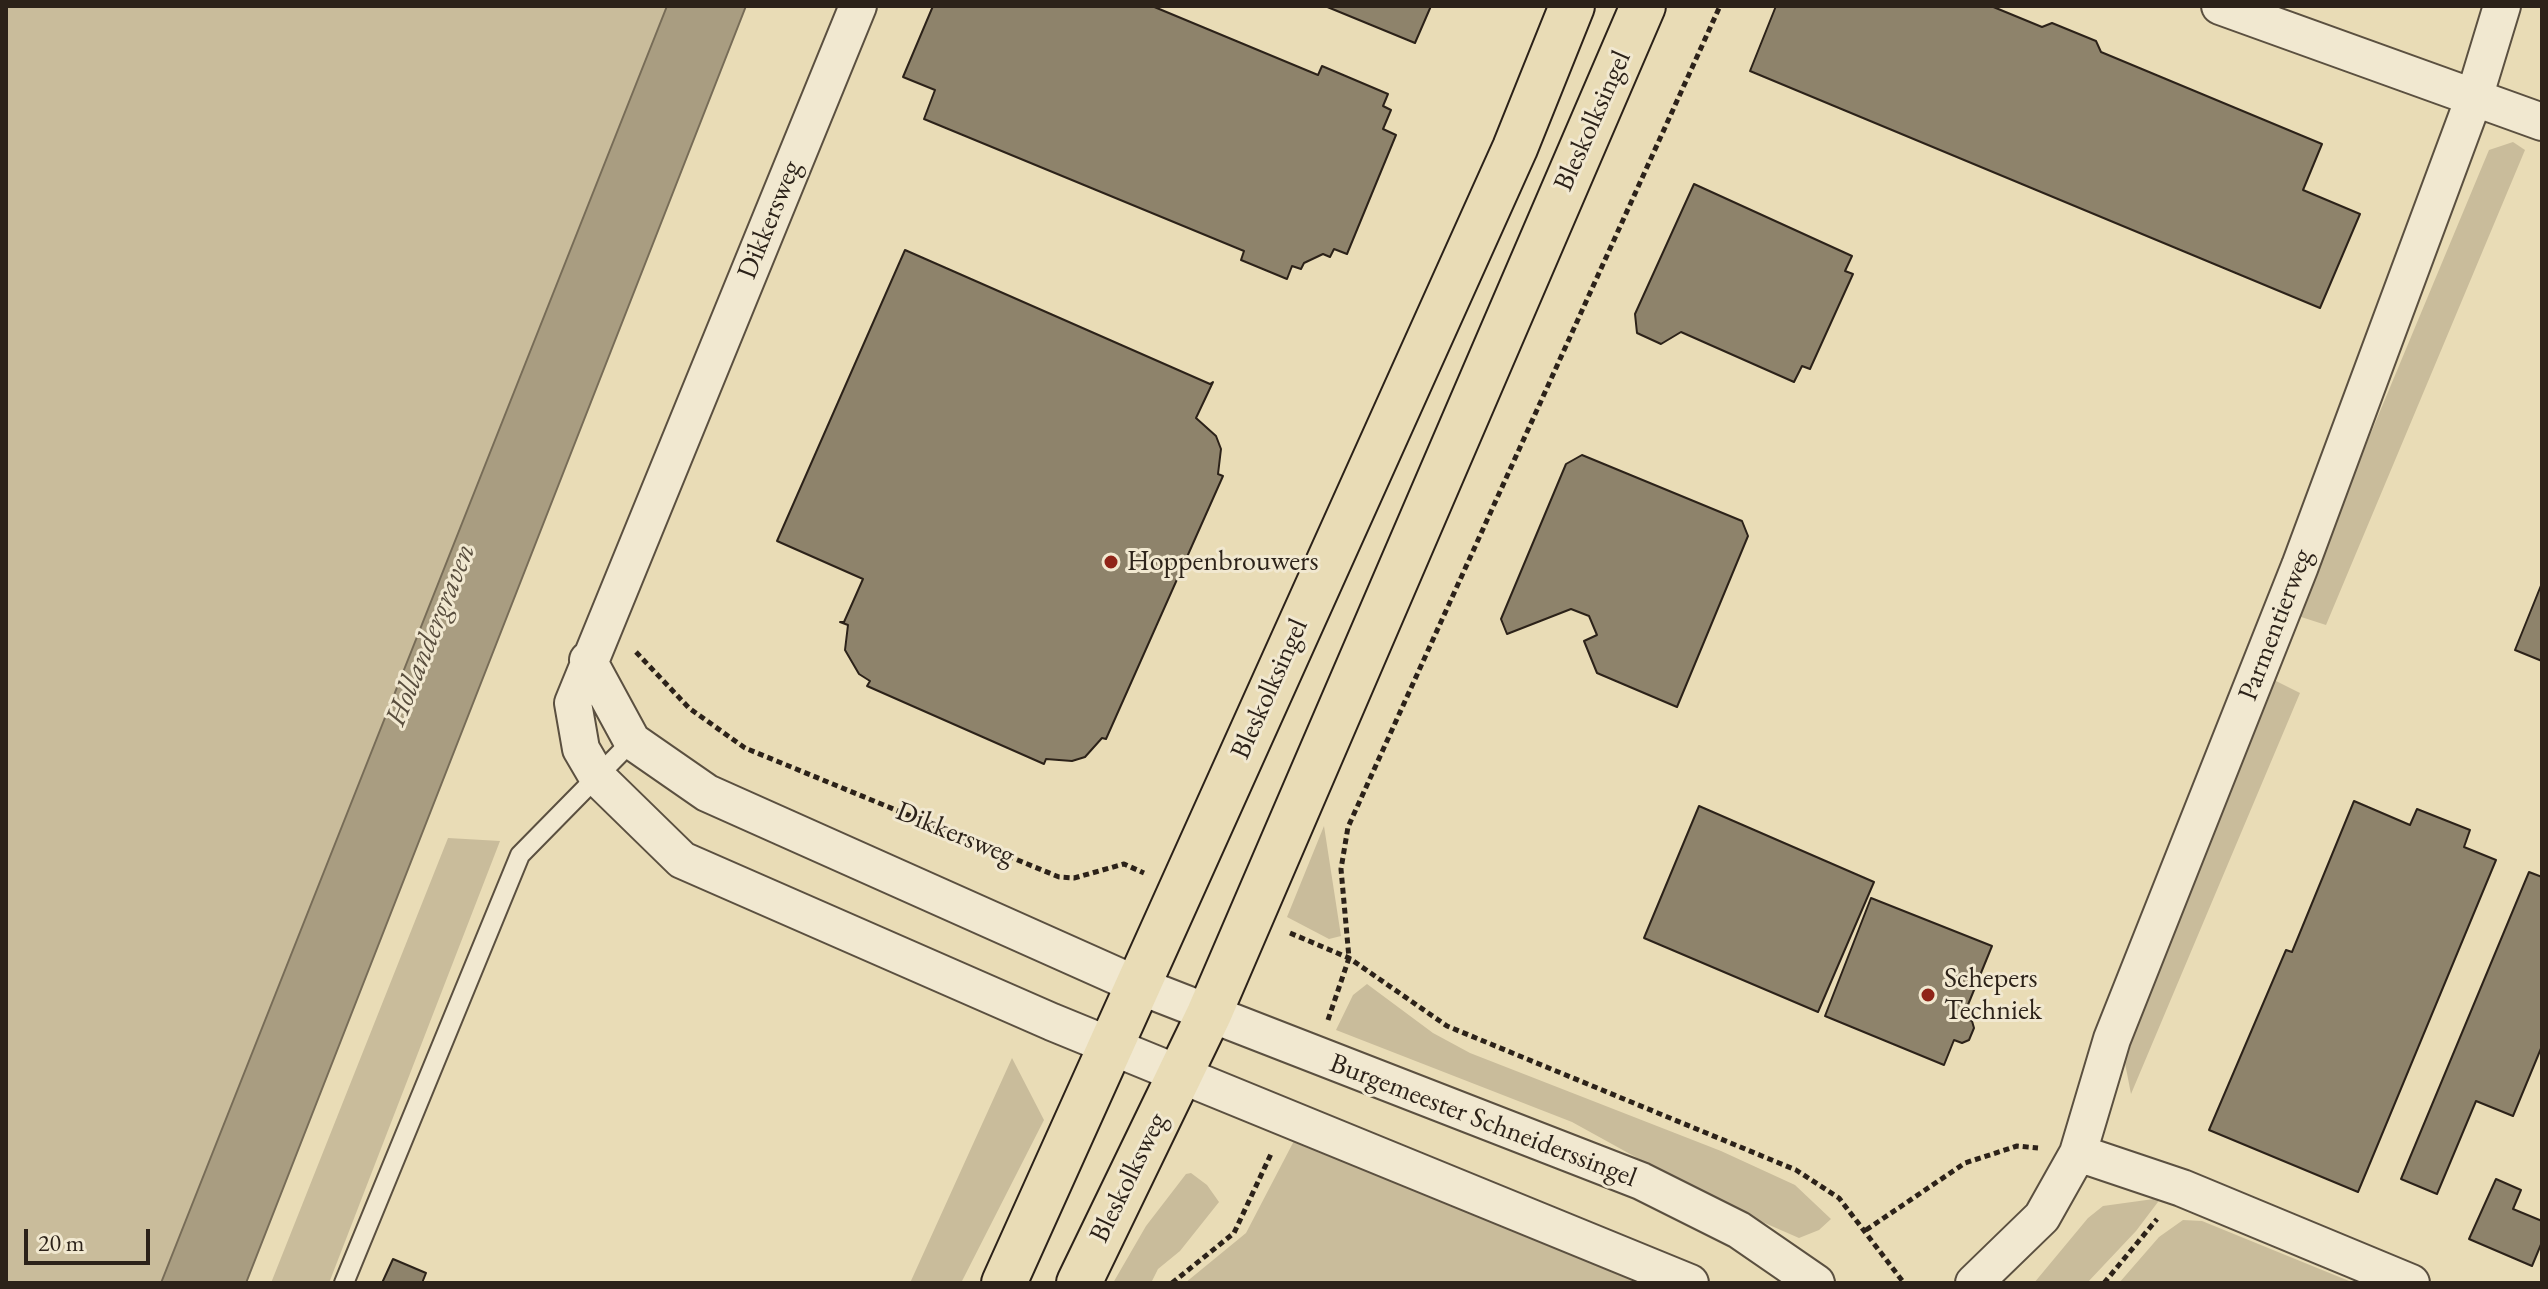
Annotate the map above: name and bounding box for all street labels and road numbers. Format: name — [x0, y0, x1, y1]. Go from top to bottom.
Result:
street label: Bleskolksingel — [1547, 46, 1639, 196]
street label: Dikkersweg — [731, 156, 809, 284]
street label: Parmentierweg — [2232, 544, 2320, 706]
street label: Bleskolksingel — [1224, 614, 1316, 764]
street label: Dikkersweg — [891, 795, 1019, 873]
street label: Burgemeester Schneiderssingel — [1325, 1047, 1641, 1195]
street label: Bleskolksweg — [1083, 1108, 1175, 1248]

